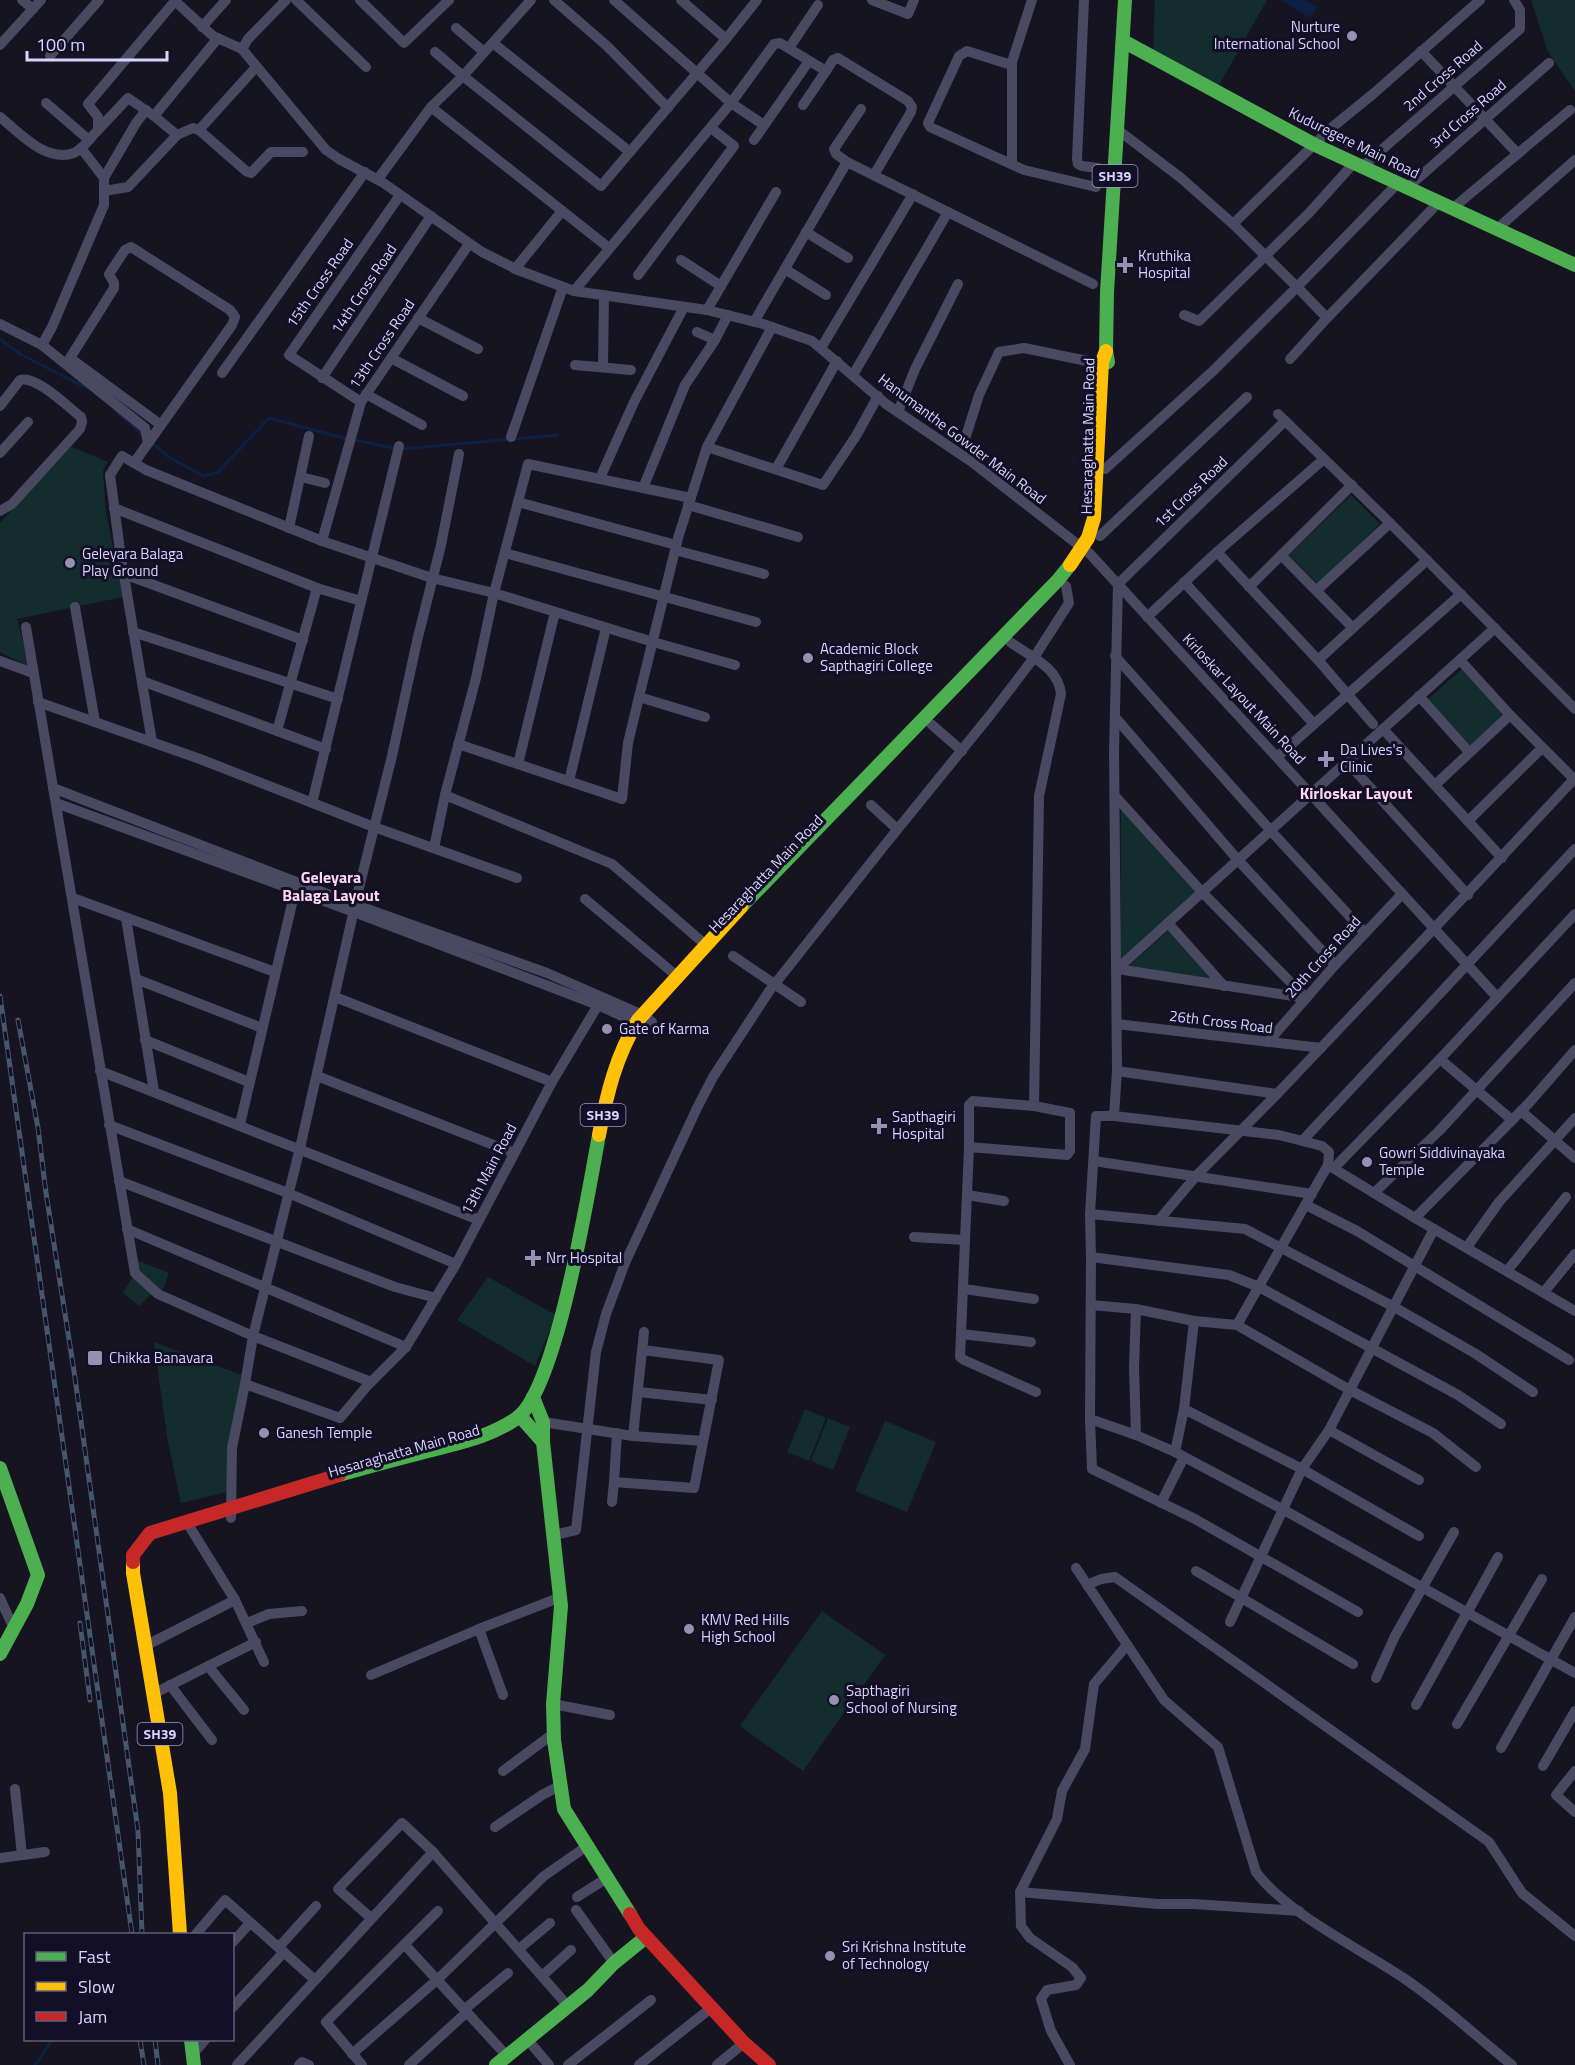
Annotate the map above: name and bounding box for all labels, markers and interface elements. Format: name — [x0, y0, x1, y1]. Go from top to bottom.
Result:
place label: Nurture International School — [1214, 15, 1340, 55]
scale bar — [27, 24, 166, 62]
marker: Nurture International School — [1345, 29, 1359, 43]
text: 100 m — [36, 31, 85, 58]
street label: 2nd Cross Road — [1398, 35, 1487, 117]
street label: 3rd Cross Road — [1424, 74, 1511, 154]
street label: Kuduregere Main Road — [1285, 101, 1424, 184]
road number: SH39 — [1092, 165, 1138, 187]
street label: 15th Cross Road — [280, 233, 359, 332]
street label: 14th Cross Road — [325, 239, 402, 338]
place label: Kruthika Hospital — [1138, 244, 1191, 284]
marker: Kruthika Hospital — [1116, 256, 1134, 274]
street label: 13th Cross Road — [343, 294, 420, 393]
street label: Hesaraghatta Main Road — [1075, 357, 1100, 515]
street label: Hanumanthe Gowder Main Road — [873, 368, 1051, 510]
street label: 1st Cross Road — [1149, 450, 1233, 533]
place label: Geleyara Balaga Play Ground — [82, 542, 184, 582]
marker: Geleyara Balaga Play Ground — [63, 556, 77, 570]
street label: Kirloskar Layout Main Road — [1177, 628, 1311, 769]
place label: Academic Block Sapthagiri College — [820, 637, 933, 677]
marker: Academic Block Sapthagiri College — [801, 651, 815, 665]
place label: Da Lives's Clinic — [1340, 738, 1403, 778]
marker: Da Lives's Clinic — [1317, 750, 1335, 768]
district label: Kirloskar Layout — [1300, 781, 1412, 805]
street label: Hesaraghatta Main Road — [703, 809, 828, 938]
district label: Geleyara Balaga Layout — [282, 865, 380, 907]
street label: 20th Cross Road — [1279, 910, 1366, 1003]
street label: 26th Cross Road — [1168, 1004, 1274, 1039]
place label: Gate of Karma — [619, 1017, 710, 1040]
marker: Gate of Karma — [600, 1022, 614, 1036]
road number: SH39 — [580, 1104, 626, 1126]
place label: Sapthagiri Hospital — [892, 1105, 956, 1145]
marker: Sapthagiri Hospital — [870, 1117, 888, 1135]
street label: 13th Main Road — [455, 1119, 522, 1219]
place label: Gowri Siddivinayaka Temple — [1379, 1141, 1506, 1181]
marker: Gowri Siddivinayaka Temple — [1360, 1155, 1374, 1169]
place label: Nrr Hospital — [546, 1246, 622, 1269]
marker: Nrr Hospital — [524, 1249, 542, 1267]
place label: Chikka Banavara — [109, 1346, 214, 1369]
marker: Chikka Banavara — [86, 1349, 104, 1367]
street label: Hesaraghatta Main Road — [325, 1418, 482, 1483]
place label: Ganesh Temple — [276, 1421, 372, 1444]
marker: Ganesh Temple — [257, 1426, 271, 1440]
place label: KMV Red Hills High School — [701, 1608, 789, 1648]
marker: KMV Red Hills High School — [682, 1622, 696, 1636]
place label: Sapthagiri School of Nursing — [846, 1679, 957, 1719]
marker: Sapthagiri School of Nursing — [827, 1693, 841, 1707]
road number: SH39 — [138, 1723, 182, 1745]
legend — [24, 1933, 234, 2041]
place label: Sri Krishna Institute of Technology — [842, 1935, 966, 1975]
text: Fast — [78, 1943, 111, 1970]
marker: Sri Krishna Institute of Technology — [823, 1949, 837, 1963]
text: Slow — [78, 1973, 115, 2000]
text: Jam — [78, 2003, 107, 2030]

